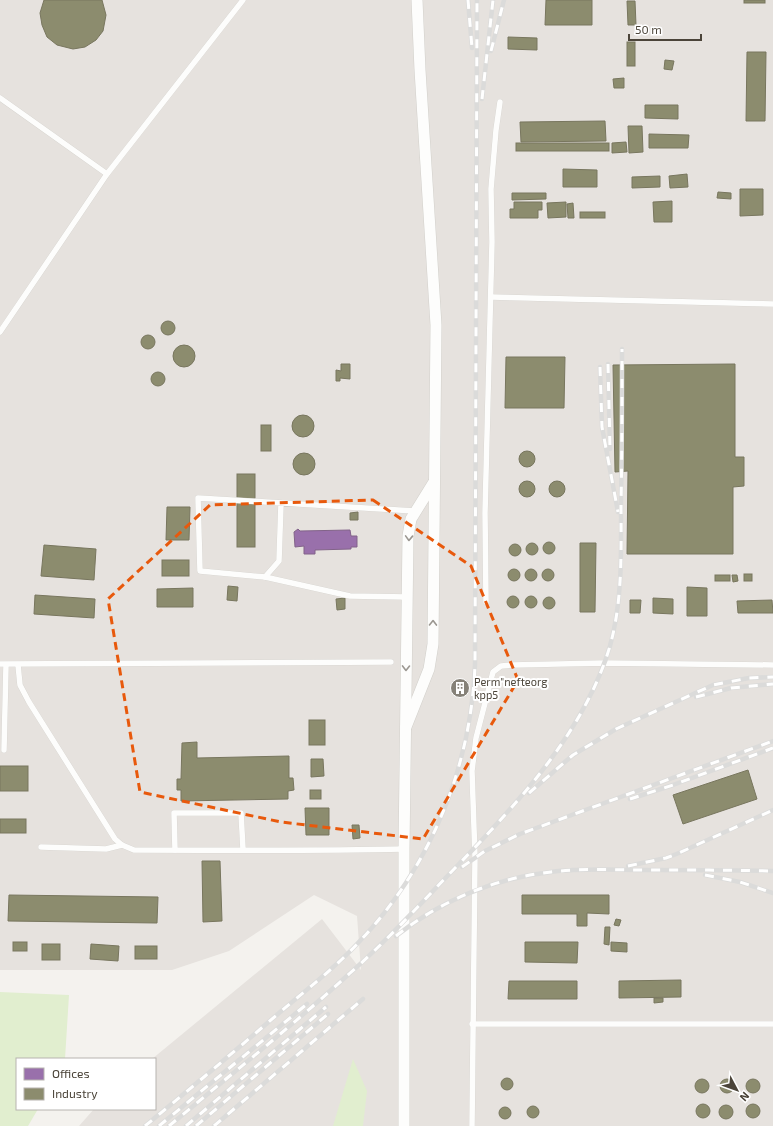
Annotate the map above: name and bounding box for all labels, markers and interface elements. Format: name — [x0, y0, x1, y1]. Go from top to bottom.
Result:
scale bar — [629, 16, 701, 42]
text: 50 m — [635, 22, 662, 36]
one-way arrow — [404, 535, 413, 541]
one-way arrow — [429, 620, 437, 626]
one-way arrow — [402, 665, 411, 671]
place label: Perm"nefteorg kpp5 — [474, 675, 547, 701]
building icon: Perm"nefteorg kpp5 — [449, 677, 471, 699]
legend — [16, 1058, 156, 1110]
text: Offices — [52, 1066, 89, 1080]
north arrow — [717, 1070, 757, 1110]
text: Industry — [52, 1086, 98, 1100]
text: N — [737, 1090, 752, 1104]

